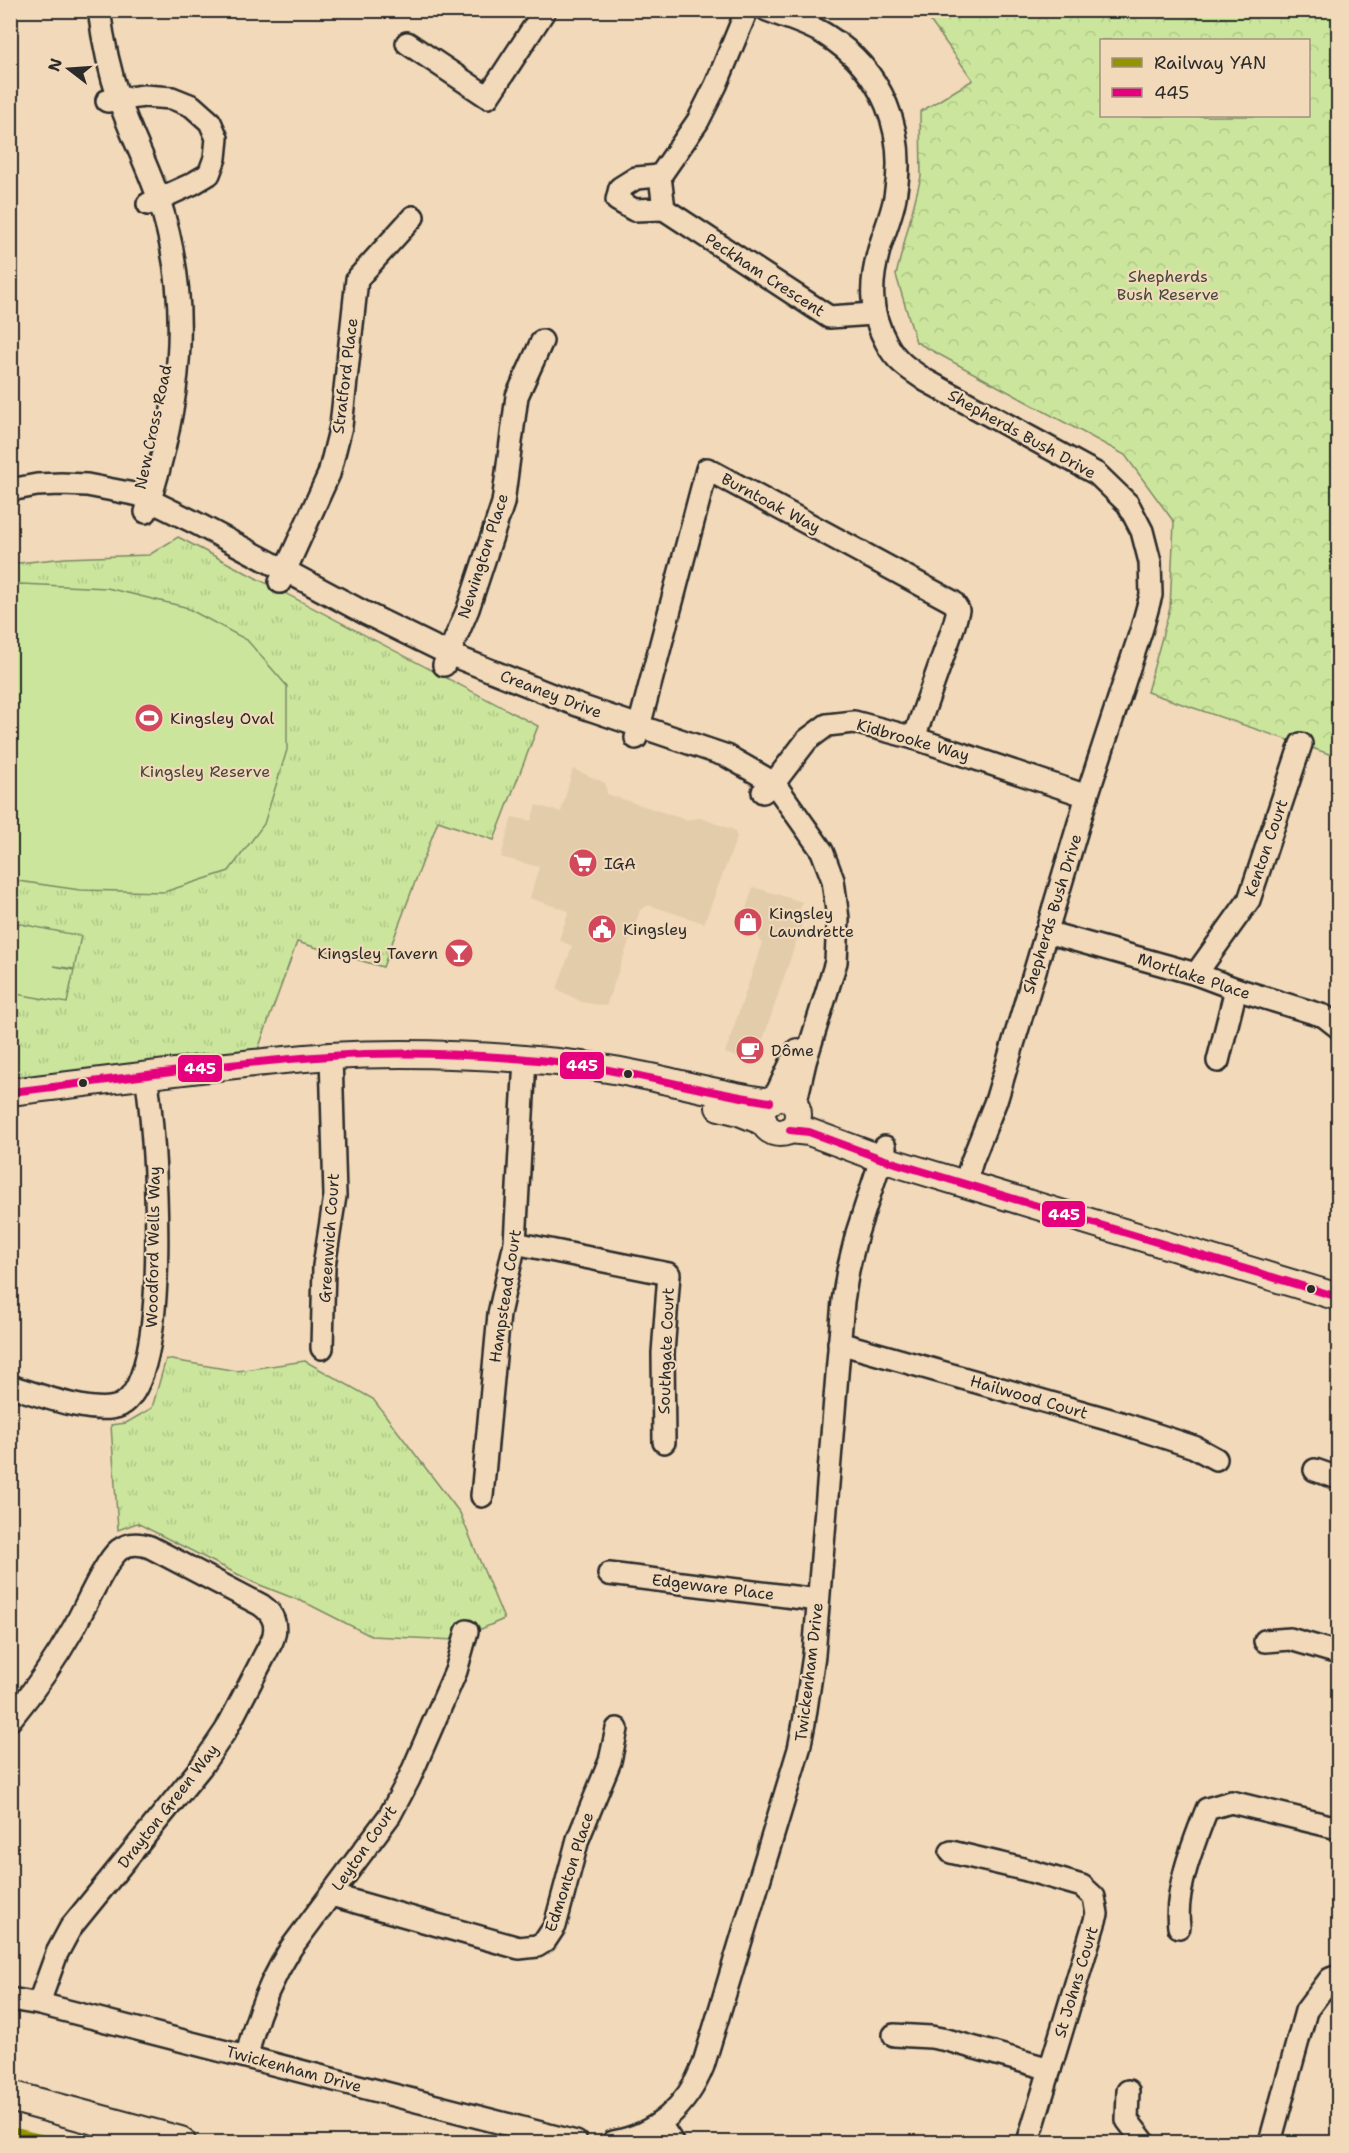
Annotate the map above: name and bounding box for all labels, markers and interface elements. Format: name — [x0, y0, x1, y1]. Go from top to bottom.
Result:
north arrow — [39, 39, 99, 99]
legend — [1100, 39, 1310, 117]
text: Railway YAN — [1154, 51, 1266, 75]
text: N — [43, 56, 67, 74]
text: 445 — [1154, 81, 1189, 105]
street label: Peckham Crescent — [701, 228, 829, 322]
park label: Shepherds Bush Reserve — [1117, 266, 1219, 305]
street label: Stratford Place — [327, 317, 363, 435]
street label: New Cross Road — [130, 363, 176, 491]
street label: Shepherds Bush Drive — [944, 385, 1100, 483]
street label: Burntoak Way — [718, 468, 824, 538]
street label: Newington Place — [453, 491, 513, 621]
street label: Creaney Drive — [497, 665, 605, 723]
sports icon: Kingsley Oval — [133, 702, 165, 734]
place label: Kingsley Oval — [170, 708, 274, 729]
street label: Kidbrooke Way — [854, 714, 972, 766]
park label: Kingsley Reserve — [140, 761, 270, 782]
street label: Kenton Court — [1239, 796, 1293, 900]
street label: Shepherds Bush Drive — [1018, 831, 1086, 997]
supermarket icon: IGA — [567, 847, 599, 879]
place label: IGA — [604, 853, 636, 874]
place label: Kingsley Laundrette — [769, 903, 854, 942]
shop icon: Kingsley Laundrette — [732, 906, 764, 938]
public building icon: Kingsley — [586, 913, 618, 945]
place label: Kingsley — [623, 919, 687, 940]
bar icon: Kingsley Tavern — [443, 937, 475, 969]
place label: Kingsley Tavern — [317, 943, 438, 964]
street label: Mortlake Place — [1135, 948, 1253, 1004]
cafe icon: Dôme — [734, 1034, 766, 1066]
place label: Dôme — [771, 1040, 814, 1061]
line badge: 445 — [559, 1051, 605, 1080]
line badge: 445 — [177, 1054, 223, 1083]
text: 445 — [566, 1055, 598, 1076]
text: 445 — [184, 1058, 216, 1079]
unlabelled marker — [622, 1068, 634, 1080]
unlabelled marker — [77, 1077, 89, 1089]
street label: Woodford Wells Way — [141, 1166, 165, 1328]
street label: Greenwich Court — [314, 1172, 344, 1304]
line badge: 445 — [1041, 1200, 1086, 1228]
text: 445 — [1048, 1204, 1080, 1225]
street label: Hampstead Court — [484, 1228, 526, 1364]
unlabelled marker — [1305, 1283, 1317, 1295]
street label: Southgate Court — [653, 1287, 679, 1415]
street label: Hailwood Court — [968, 1370, 1090, 1424]
street label: Edgeware Place — [651, 1569, 775, 1605]
street label: Twickenham Drive — [790, 1601, 828, 1743]
street label: Drayton Green Way — [113, 1739, 223, 1873]
street label: Leyton Court — [327, 1801, 401, 1895]
street label: Edmonton Place — [540, 1809, 598, 1935]
street label: St Johns Court — [1049, 1924, 1103, 2040]
street label: Twickenham Drive — [224, 2041, 364, 2097]

